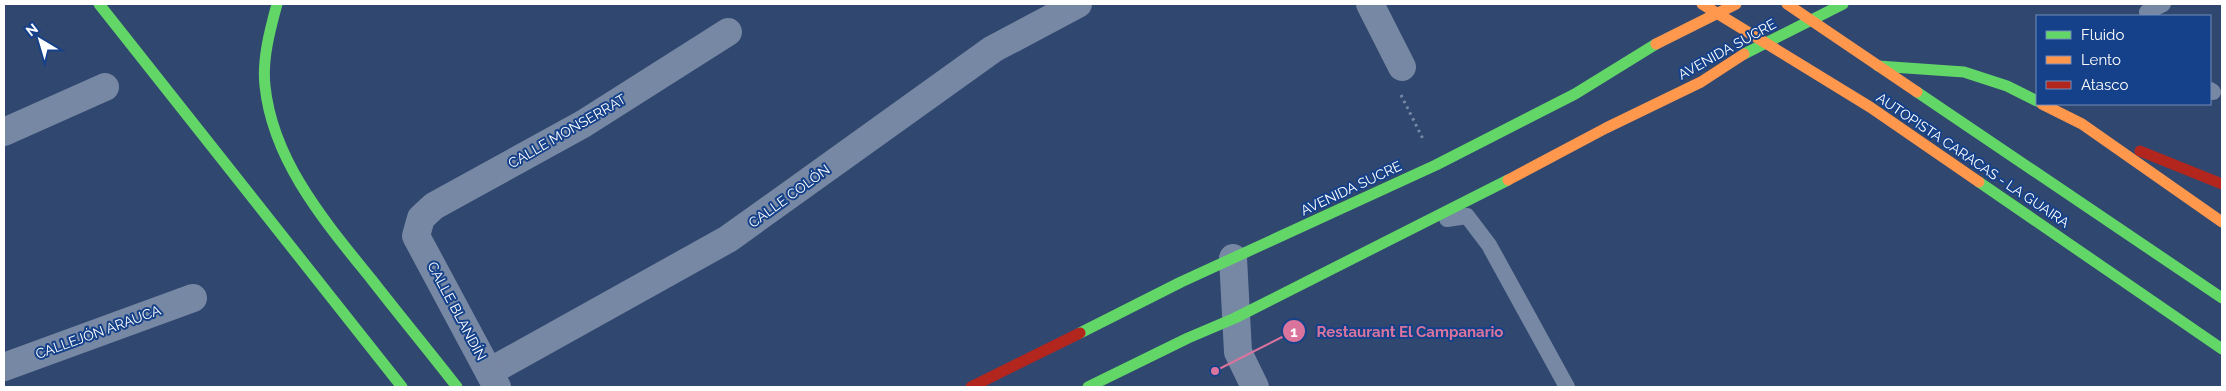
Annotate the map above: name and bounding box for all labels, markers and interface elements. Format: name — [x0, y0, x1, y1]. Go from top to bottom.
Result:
north arrow — [15, 15, 65, 65]
street label: AVENIDA SUCRE — [1675, 15, 1779, 83]
legend — [2036, 15, 2211, 105]
text: N — [23, 20, 41, 39]
text: Fluido — [2081, 26, 2124, 44]
text: Lento — [2081, 51, 2121, 69]
text: Atasco — [2081, 76, 2128, 94]
street label: AUTOPISTA CARACAS - LA GUAIRA — [1874, 89, 2073, 231]
street label: CALLE MONSERRAT — [505, 91, 629, 171]
street label: AVENIDA SUCRE — [1298, 158, 1404, 218]
street label: CALLE COLÓN — [745, 160, 833, 231]
street label: CALLE BLANDÍN — [424, 258, 491, 363]
street label: CALLEJÓN ARAUCA — [33, 301, 163, 362]
callout: Restaurant El Campanario — [1281, 316, 1514, 346]
text: 1 — [1290, 323, 1298, 341]
text: Restaurant El Campanario — [1317, 323, 1503, 341]

